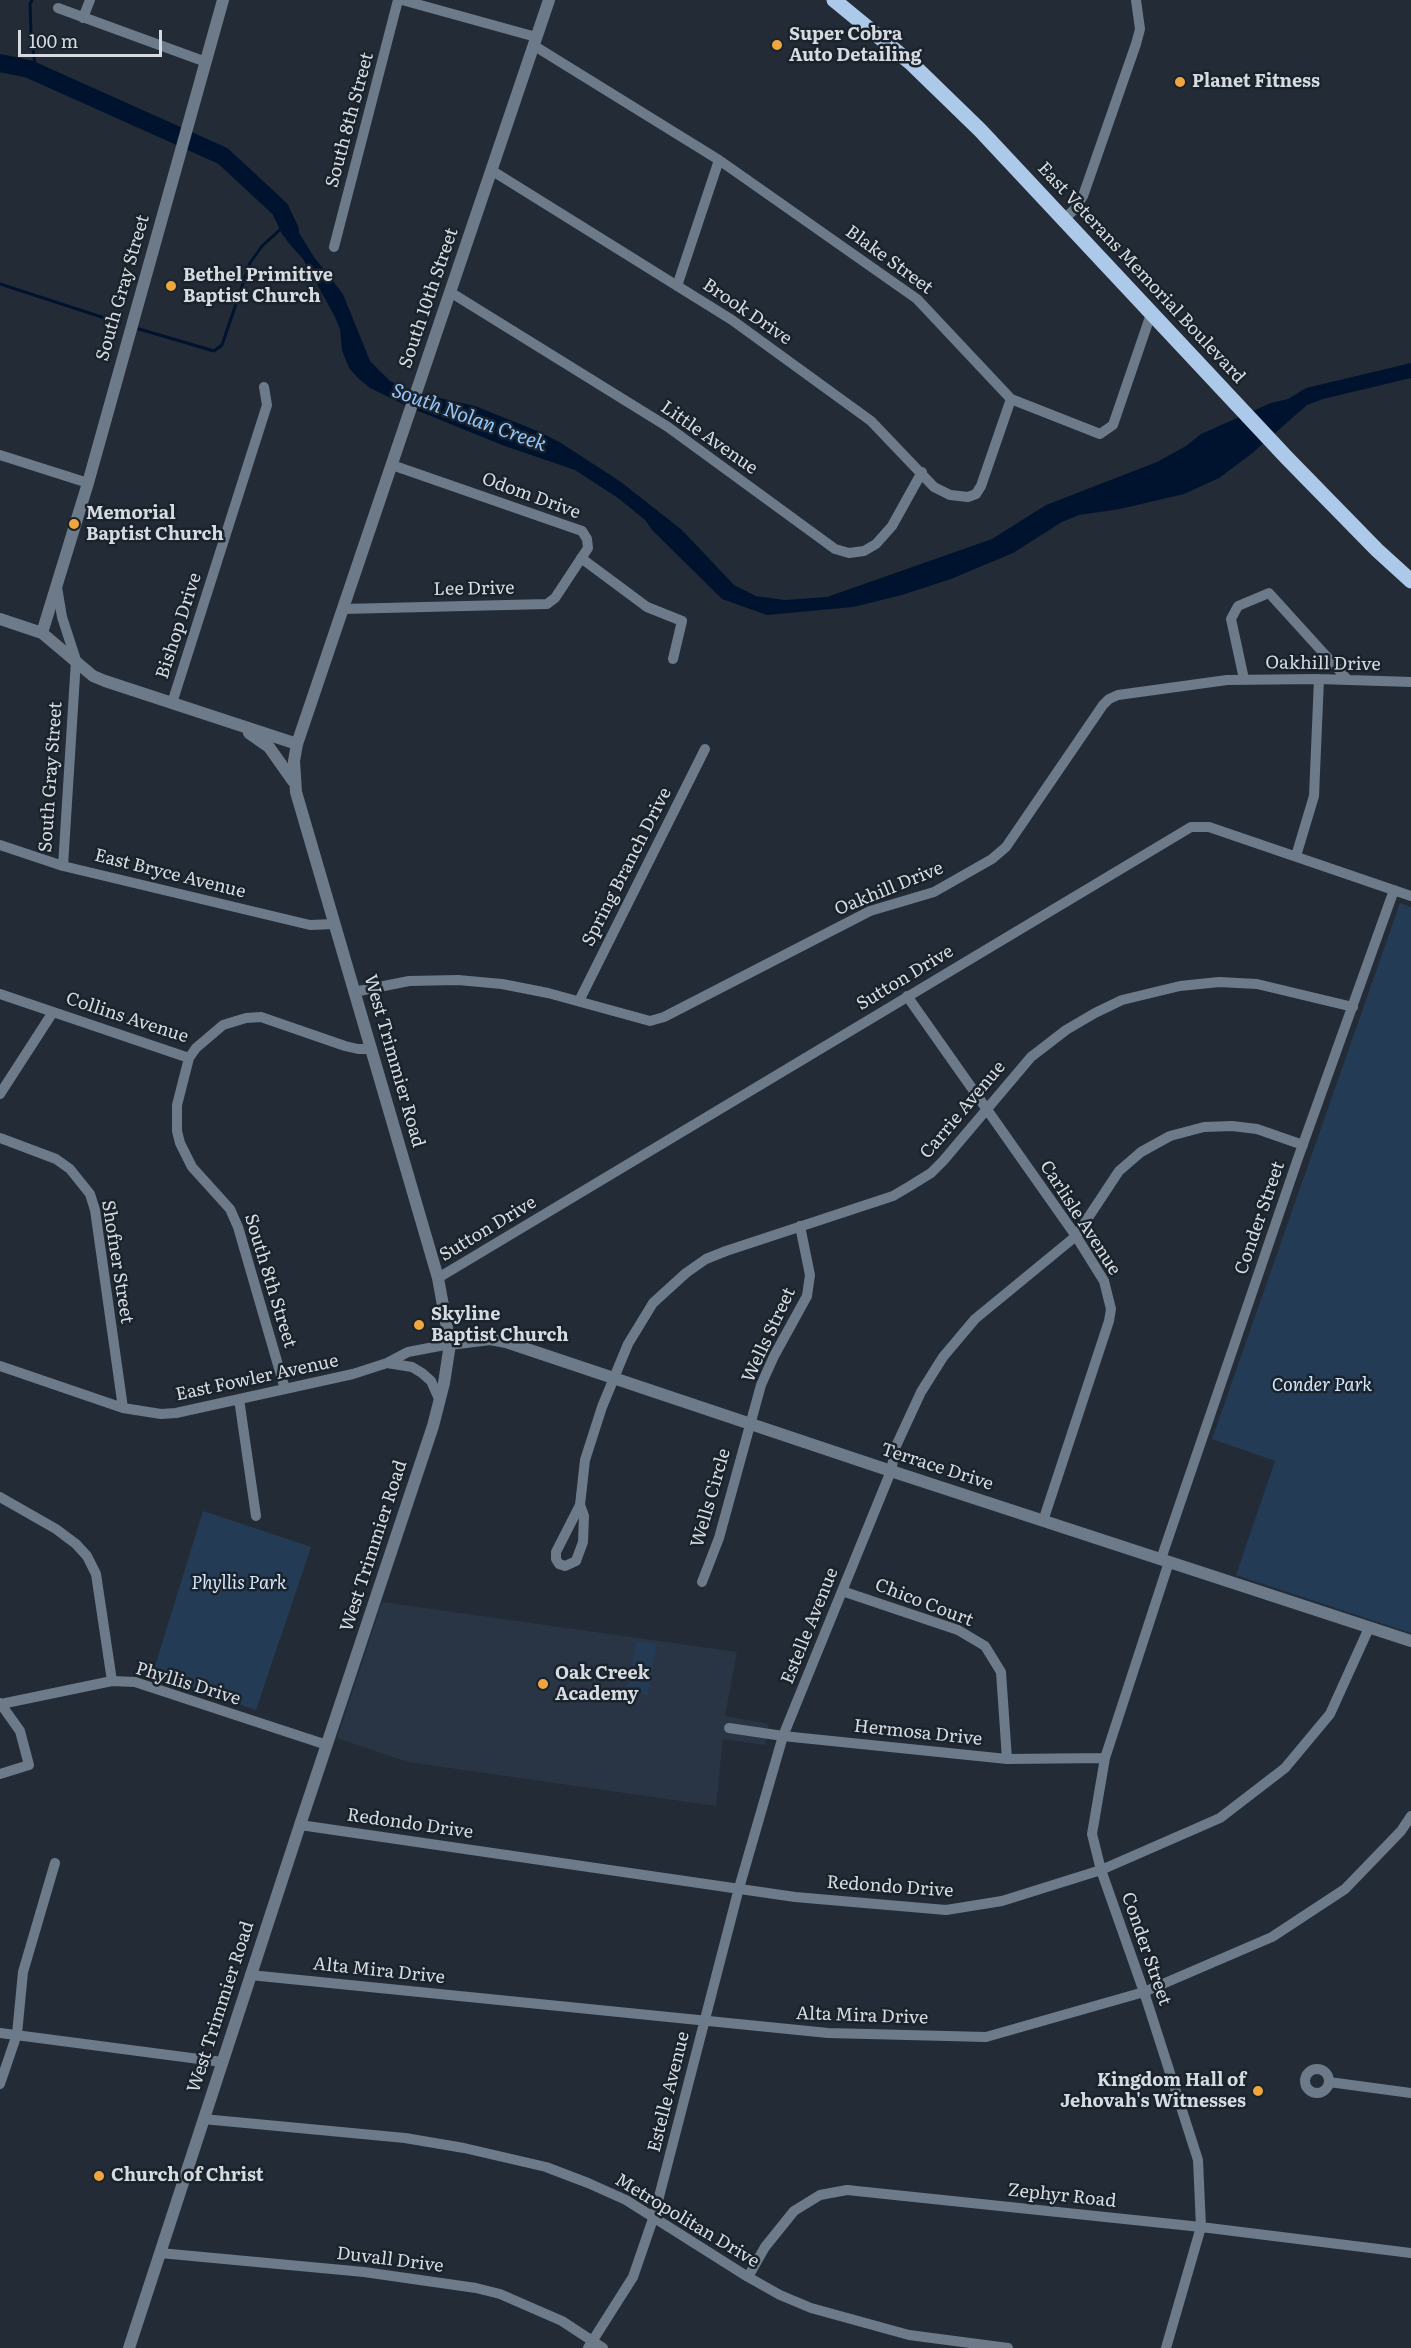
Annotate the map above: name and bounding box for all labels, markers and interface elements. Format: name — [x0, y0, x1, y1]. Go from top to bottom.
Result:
scale bar — [21, 18, 165, 56]
place label: Super Cobra Auto Detailing — [789, 24, 922, 66]
text: 100 m — [29, 27, 78, 54]
marker: Super Cobra Auto Detailing — [770, 38, 784, 52]
street label: South 8th Street — [322, 50, 378, 190]
place label: Planet Fitness — [1192, 71, 1320, 93]
marker: Planet Fitness — [1173, 75, 1187, 89]
street label: East Veterans Memorial Boulevard — [1033, 158, 1249, 388]
street label: South Gray Street — [92, 212, 154, 364]
street label: Blake Street — [841, 221, 937, 299]
street label: South 10th Street — [395, 225, 463, 371]
place label: Bethel Primitive Baptist Church — [183, 265, 333, 308]
street label: Brook Drive — [698, 274, 796, 350]
marker: Bethel Primitive Baptist Church — [164, 279, 178, 293]
water label: South Nolan Creek — [388, 379, 550, 457]
street label: Little Avenue — [656, 397, 762, 479]
street label: Odom Drive — [479, 468, 583, 524]
place label: Memorial Baptist Church — [86, 503, 224, 546]
marker: Memorial Baptist Church — [67, 517, 81, 531]
street label: Bishop Drive — [152, 570, 206, 682]
street label: Lee Drive — [433, 577, 515, 601]
street label: Oakhill Drive — [1265, 652, 1381, 676]
street label: South Gray Street — [35, 701, 67, 853]
street label: Spring Branch Drive — [578, 784, 676, 950]
street label: East Bryce Avenue — [92, 845, 248, 903]
street label: Oakhill Drive — [832, 857, 946, 921]
street label: Sutton Drive — [853, 941, 957, 1015]
street label: West Trimmier Road — [359, 972, 429, 1150]
street label: Collins Avenue — [63, 988, 191, 1048]
street label: Carrie Avenue — [916, 1057, 1010, 1163]
street label: Carlisle Avenue — [1035, 1157, 1125, 1279]
street label: Conder Street — [1231, 1159, 1289, 1277]
street label: Sutton Drive — [436, 1192, 540, 1266]
street label: Shofner Street — [97, 1199, 137, 1325]
street label: South 8th Street — [239, 1211, 301, 1351]
street label: Wells Street — [738, 1284, 800, 1386]
place label: Skyline Baptist Church — [431, 1304, 569, 1346]
marker: Skyline Baptist Church — [412, 1318, 426, 1332]
street label: East Fowler Avenue — [174, 1350, 340, 1406]
park label: Conder Park — [1272, 1375, 1372, 1397]
street label: Terrace Drive — [878, 1439, 996, 1495]
street label: Wells Circle — [687, 1446, 735, 1550]
street label: West Trimmier Road — [336, 1458, 412, 1634]
street label: Estelle Avenue — [777, 1565, 843, 1687]
park label: Phyllis Park — [191, 1573, 287, 1595]
street label: Chico Court — [872, 1574, 976, 1632]
street label: Phyllis Drive — [133, 1658, 243, 1710]
place label: Oak Creek Academy — [555, 1663, 650, 1706]
marker: Oak Creek Academy — [536, 1677, 550, 1691]
street label: Hermosa Drive — [853, 1716, 983, 1750]
street label: Redondo Drive — [346, 1804, 474, 1844]
street label: Redondo Drive — [826, 1872, 954, 1902]
street label: Conder Street — [1117, 1890, 1175, 2008]
street label: West Trimmier Road — [183, 1919, 259, 2095]
street label: Alta Mira Drive — [312, 1953, 446, 1989]
street label: Alta Mira Drive — [795, 2003, 929, 2029]
street label: Estelle Avenue — [644, 2029, 694, 2155]
place label: Kingdom Hall of Jehovah's Witnesses — [1060, 2070, 1246, 2112]
marker: Kingdom Hall of Jehovah's Witnesses — [1251, 2084, 1265, 2098]
place label: Church of Christ — [111, 2165, 264, 2187]
marker: Church of Christ — [92, 2169, 106, 2183]
street label: Metropolitan Drive — [611, 2169, 763, 2273]
street label: Zephyr Road — [1007, 2180, 1117, 2212]
street label: Duvall Drive — [335, 2243, 445, 2277]

